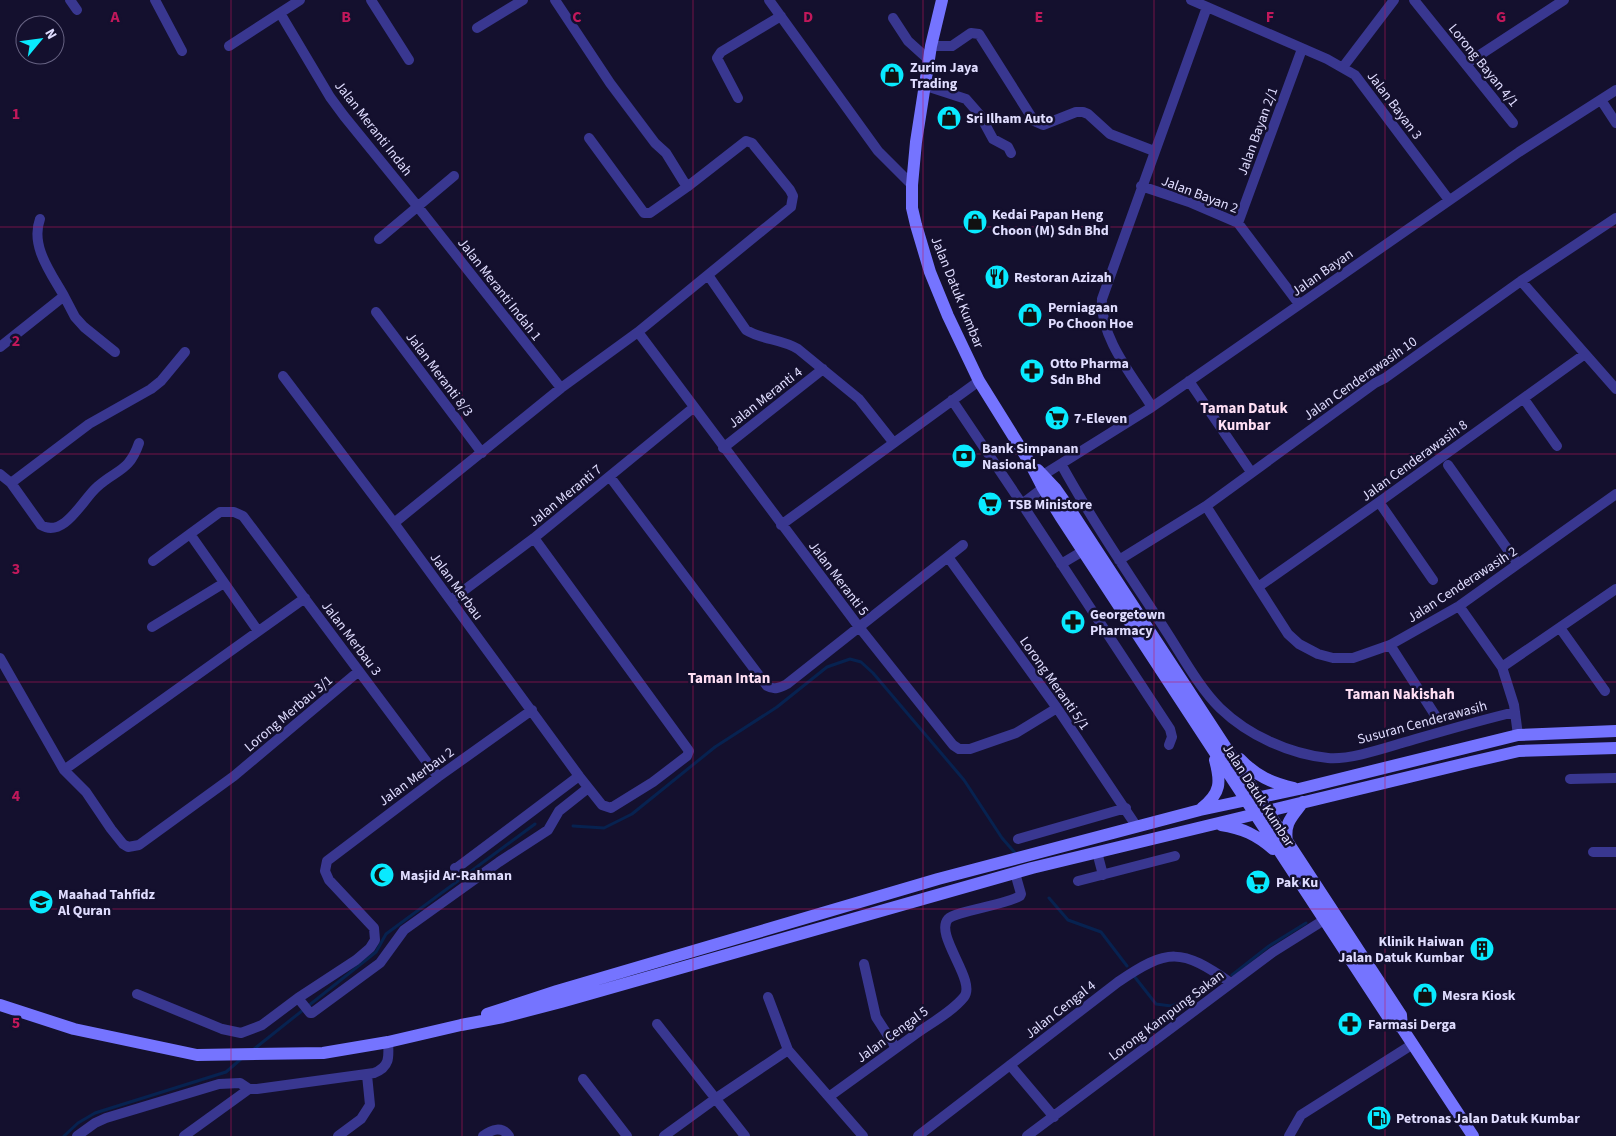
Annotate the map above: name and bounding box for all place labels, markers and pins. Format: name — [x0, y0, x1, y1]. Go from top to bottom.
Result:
place label: Zurim Jaya Trading — [910, 58, 978, 94]
shop icon: Zurim Jaya Trading — [879, 62, 905, 88]
shop icon: Sri Ilham Auto — [936, 105, 962, 131]
place label: Sri Ilham Auto — [966, 109, 1053, 129]
place label: Kedai Papan Heng Choon (M) Sdn Bhd — [992, 205, 1109, 241]
shop icon: Kedai Papan Heng Choon (M) Sdn Bhd — [962, 209, 988, 235]
restaurant icon: Restoran Azizah — [984, 264, 1010, 290]
place label: Restoran Azizah — [1014, 268, 1112, 288]
place label: Perniagaan Po Choon Hoe — [1048, 298, 1134, 334]
shop icon: Perniagaan Po Choon Hoe — [1017, 302, 1043, 328]
place label: Otto Pharma Sdn Bhd — [1050, 354, 1129, 390]
pharmacy icon: Otto Pharma Sdn Bhd — [1019, 358, 1045, 384]
supermarket icon: 7-Eleven — [1044, 405, 1070, 431]
place label: 7-Eleven — [1074, 409, 1127, 429]
place label: Bank Simpanan Nasional — [982, 439, 1079, 475]
bank icon: Bank Simpanan Nasional — [951, 443, 977, 469]
supermarket icon: TSB Ministore — [977, 491, 1003, 517]
place label: TSB Ministore — [1008, 495, 1092, 515]
place label: Georgetown Pharmacy — [1090, 605, 1165, 641]
pharmacy icon: Georgetown Pharmacy — [1060, 609, 1086, 635]
mosque icon: Masjid Ar-Rahman — [369, 862, 395, 888]
place label: Masjid Ar-Rahman — [400, 866, 512, 886]
supermarket icon: Pak Ku — [1245, 869, 1271, 895]
place label: Pak Ku — [1276, 873, 1318, 893]
place label: Maahad Tahfidz Al Quran — [57, 885, 156, 921]
school or university icon: Maahad Tahfidz Al Quran — [28, 889, 54, 915]
place label: Klinik Haiwan Jalan Datuk Kumbar — [1338, 932, 1464, 968]
building icon: Klinik Haiwan Jalan Datuk Kumbar — [1469, 936, 1495, 962]
shop icon: Mesra Kiosk — [1412, 982, 1438, 1008]
place label: Mesra Kiosk — [1442, 986, 1516, 1006]
pharmacy icon: Farmasi Derga — [1337, 1011, 1363, 1037]
place label: Farmasi Derga — [1368, 1015, 1456, 1035]
fuel station icon: Petronas Jalan Datuk Kumbar — [1366, 1105, 1392, 1131]
place label: Petronas Jalan Datuk Kumbar — [1396, 1109, 1580, 1129]

